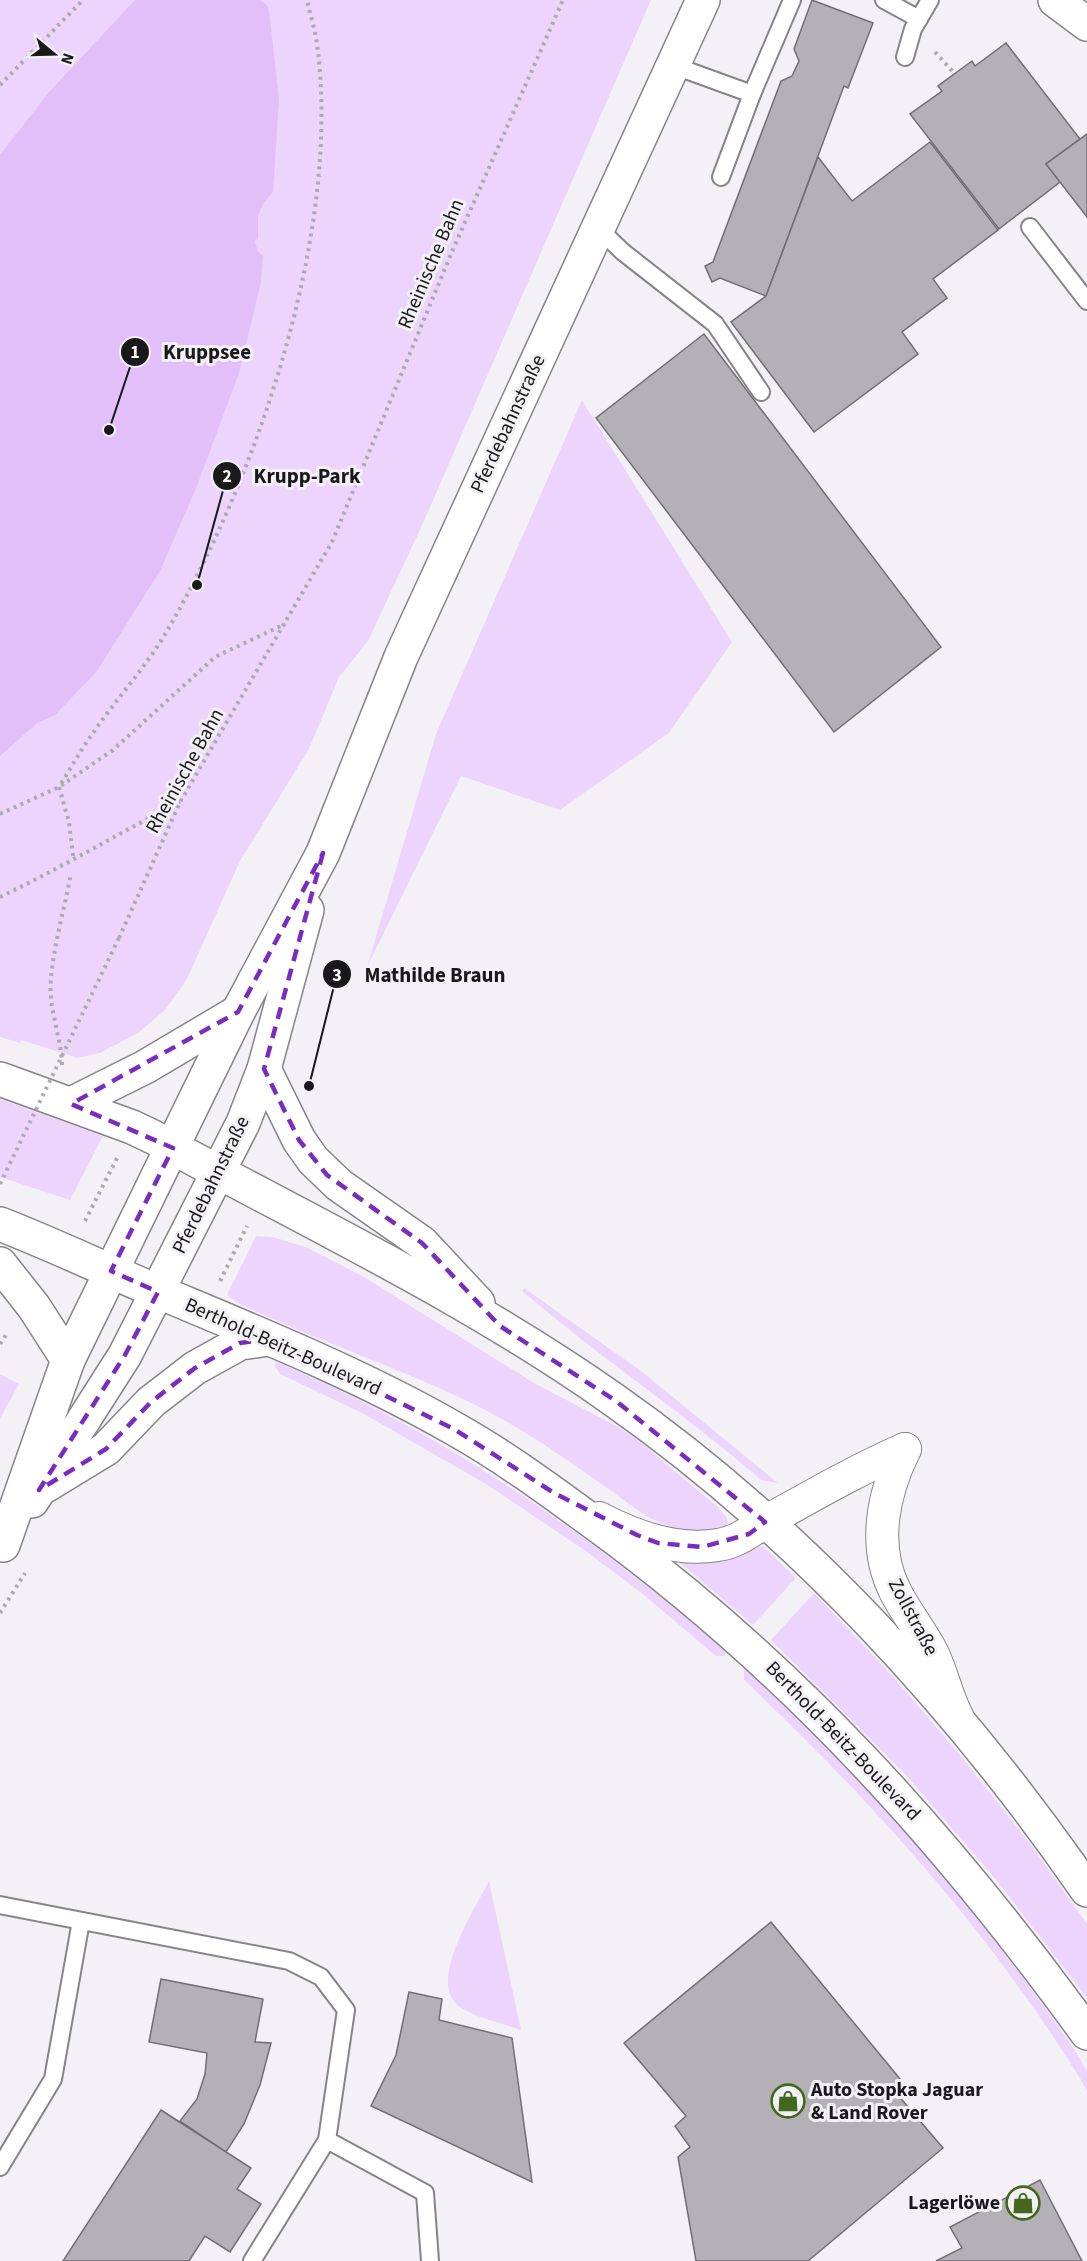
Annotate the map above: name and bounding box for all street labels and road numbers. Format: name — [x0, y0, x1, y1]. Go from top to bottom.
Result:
street label: Rheinische Bahn — [391, 195, 471, 333]
street label: Pferdebahnstraße — [464, 350, 552, 498]
street label: Rheinische Bahn — [139, 703, 231, 839]
street label: Pferdebahnstraße — [166, 1111, 257, 1259]
street label: Berthold-Beitz-Boulevard — [180, 1291, 386, 1403]
street label: Zollstraße — [881, 1573, 945, 1661]
street label: Berthold-Beitz-Boulevard — [759, 1655, 927, 1827]

